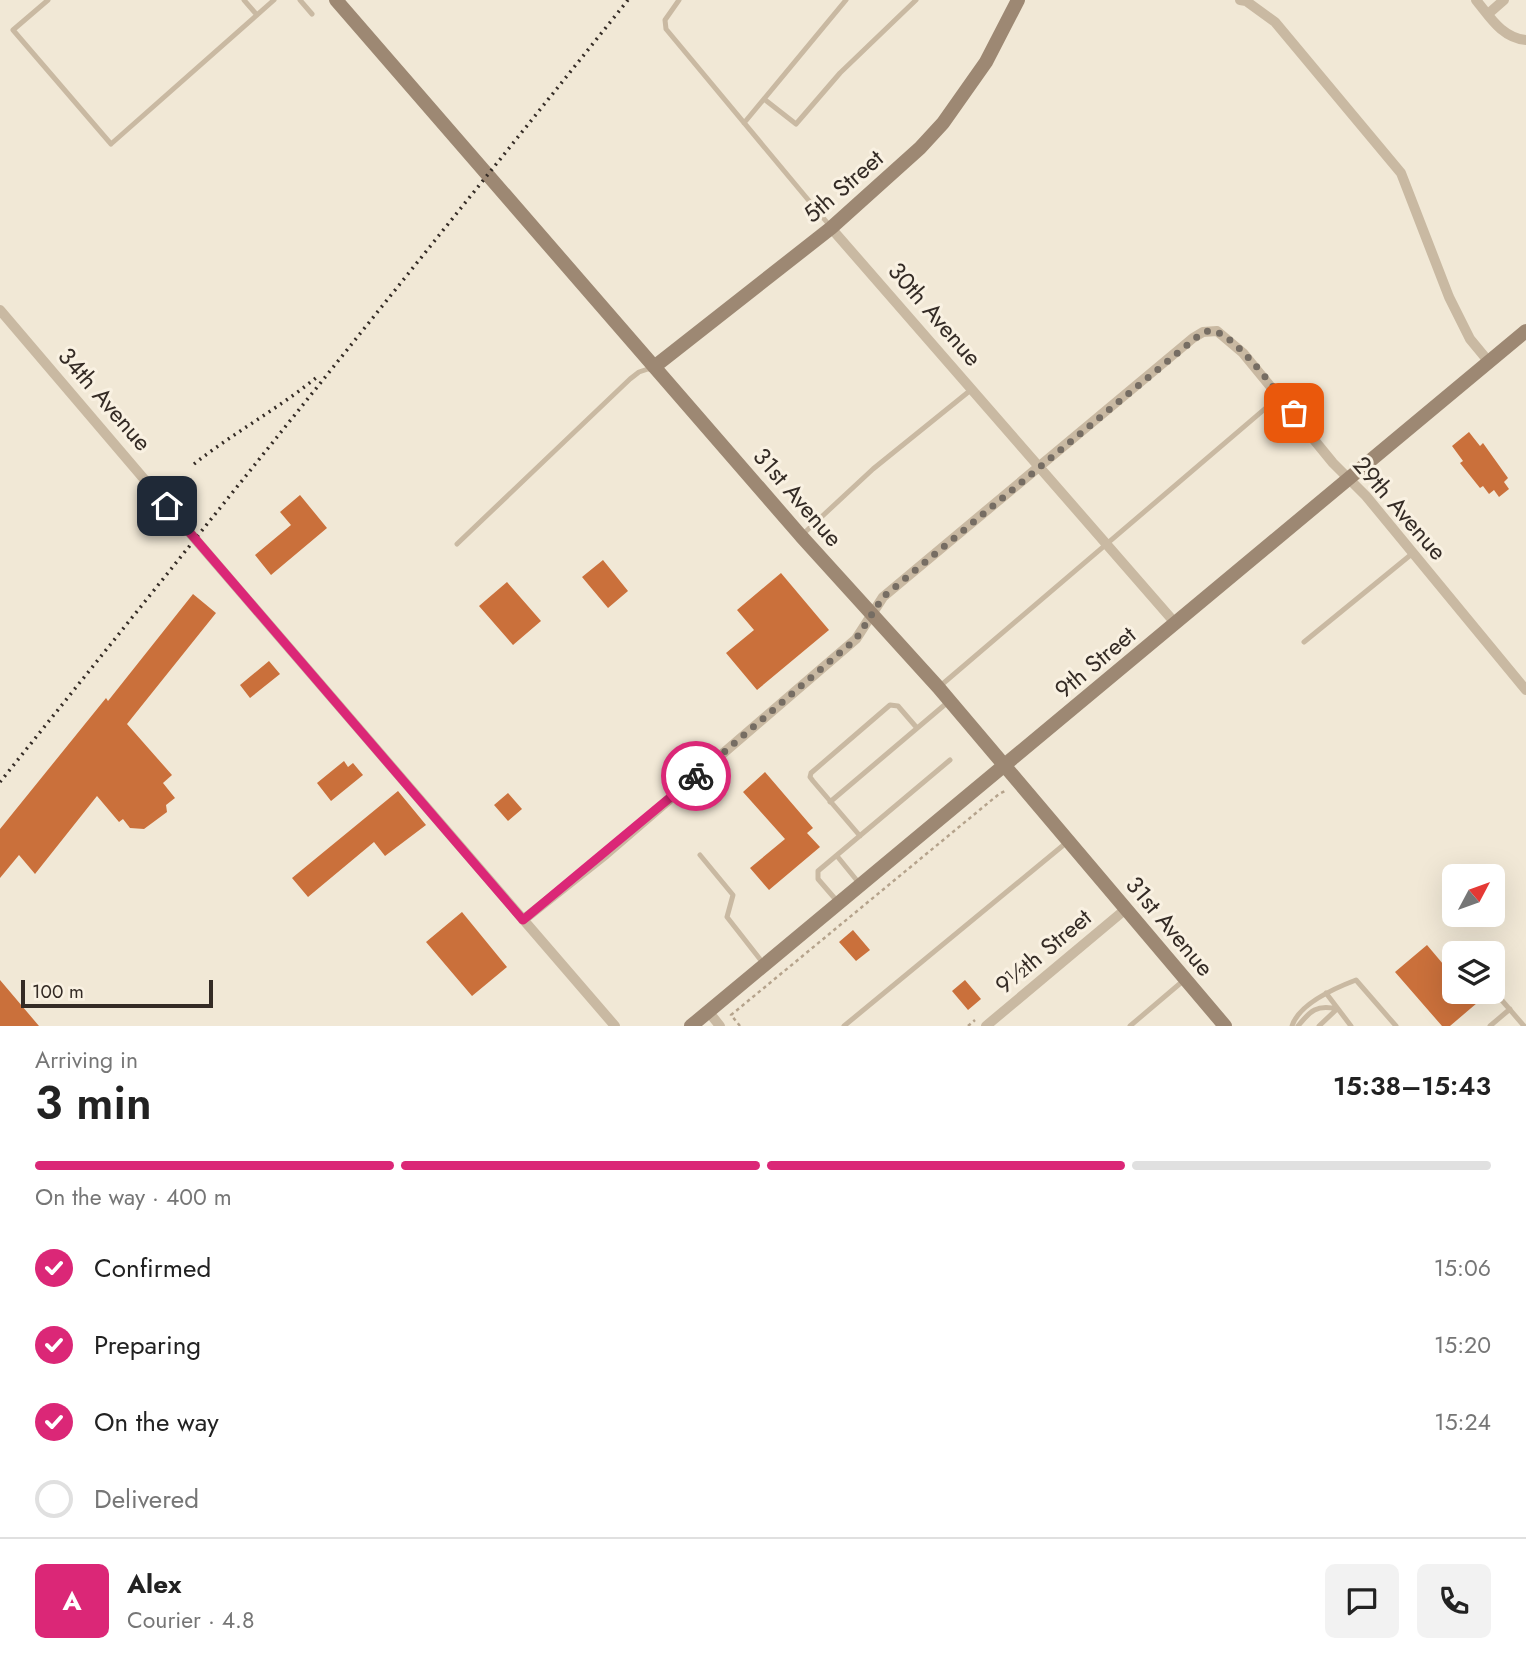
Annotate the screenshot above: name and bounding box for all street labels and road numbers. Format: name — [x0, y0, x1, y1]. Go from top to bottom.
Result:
street label: 5th Street — [795, 141, 891, 231]
street label: 30th Avenue — [880, 254, 990, 374]
street label: 34th Avenue — [50, 339, 160, 459]
street label: 31st Avenue — [745, 440, 851, 554]
street label: 29th Avenue — [1345, 448, 1455, 568]
street label: 9th Street — [1047, 617, 1143, 706]
street label: 31st Avenue — [1118, 868, 1222, 984]
street label: 9½th Street — [987, 900, 1099, 1002]

